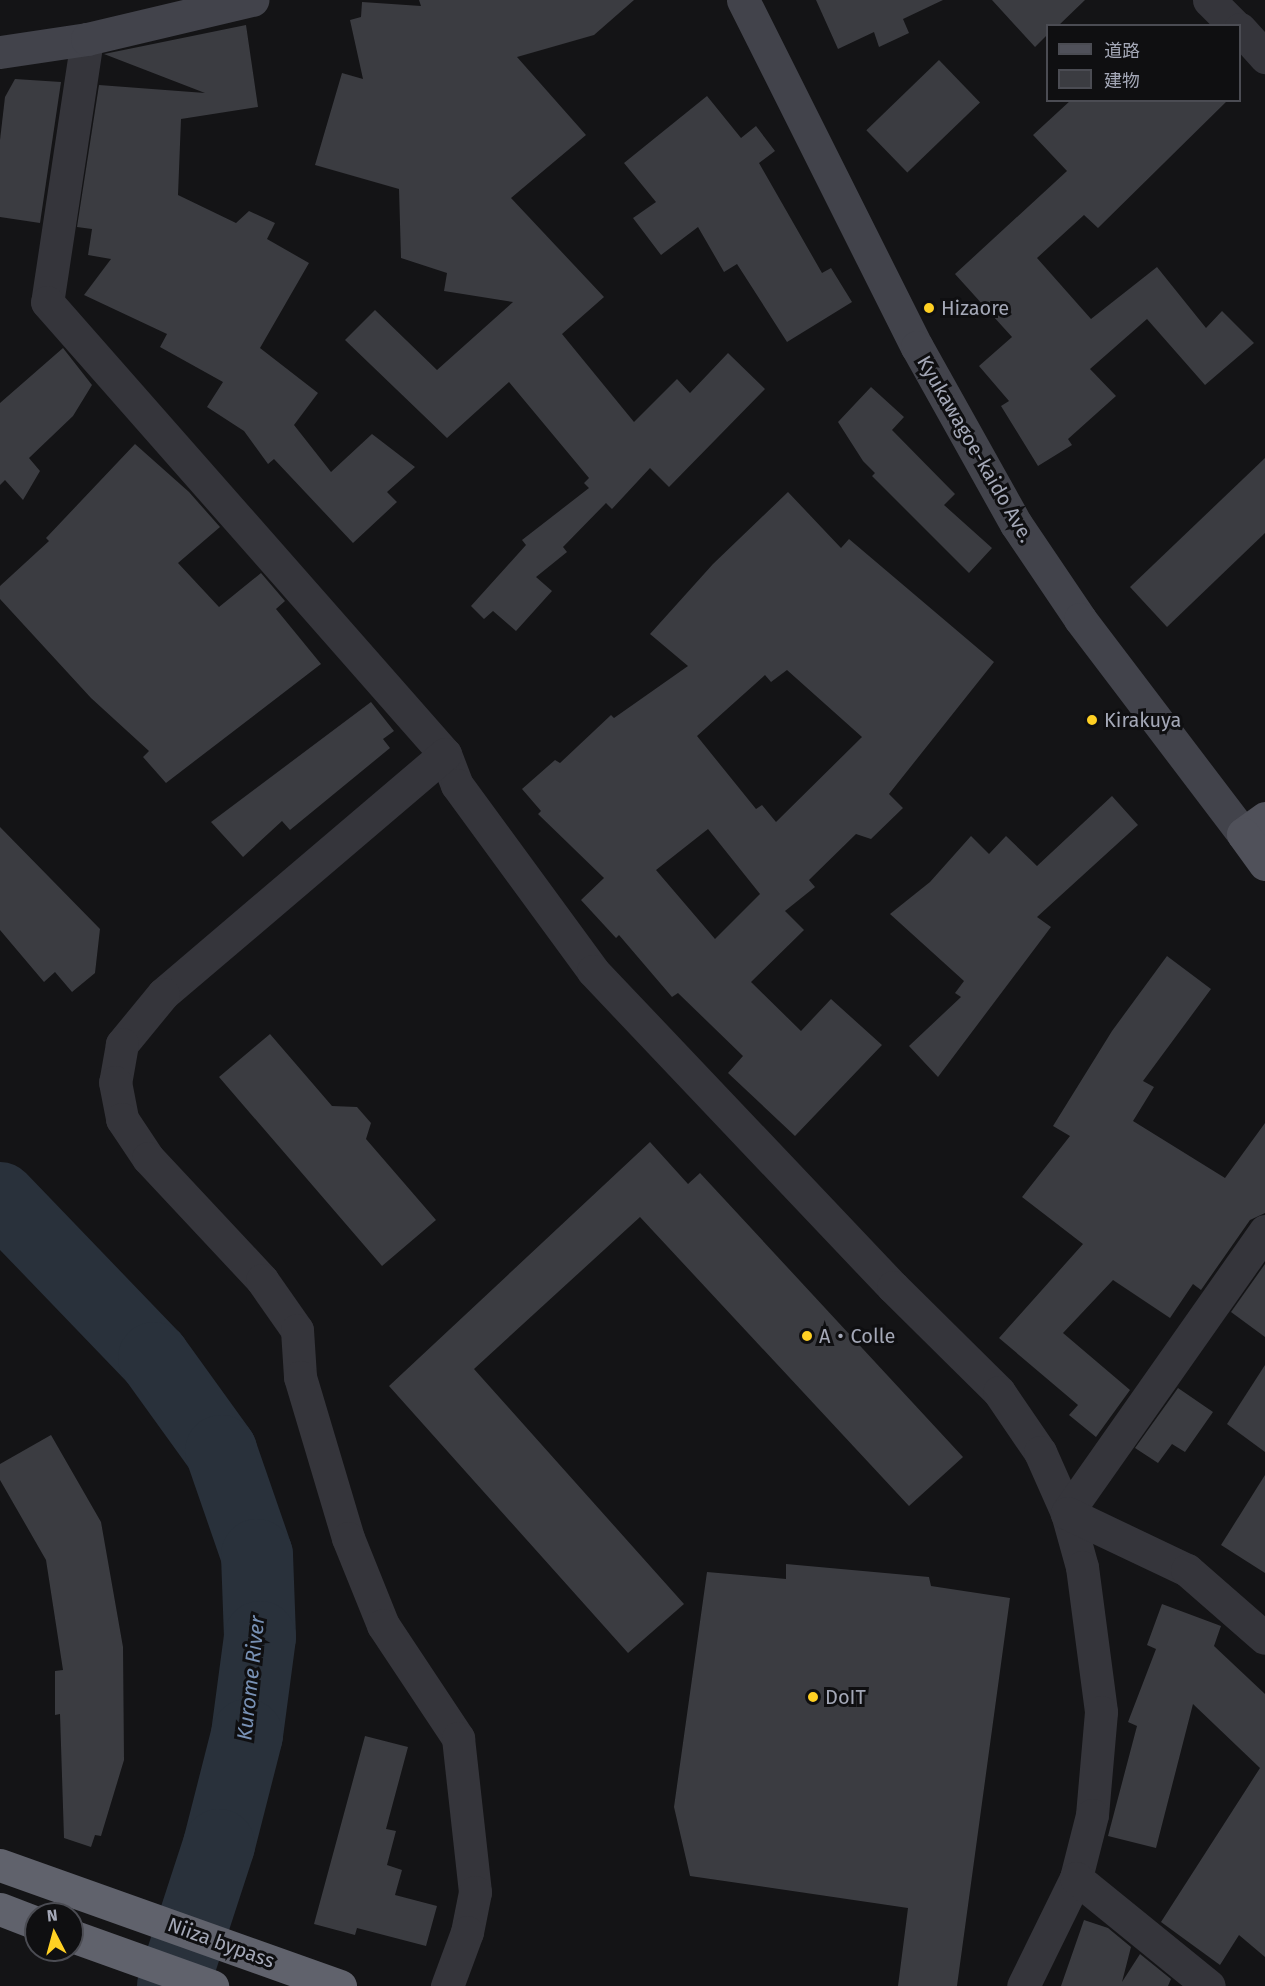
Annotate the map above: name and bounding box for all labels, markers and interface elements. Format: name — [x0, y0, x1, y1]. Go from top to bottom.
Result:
legend — [1046, 24, 1241, 102]
text: 道路 — [1104, 40, 1140, 62]
text: 建物 — [1104, 70, 1140, 92]
place label: Hizaore — [941, 296, 1009, 320]
marker: Hizaore — [922, 301, 936, 315]
street label: Kyukawagoe-kaido Ave. — [912, 351, 1038, 547]
place label: Kirakuya — [1104, 708, 1181, 732]
marker: Kirakuya — [1085, 713, 1099, 727]
place label: A・Colle — [819, 1324, 895, 1348]
marker: A・Colle — [800, 1329, 814, 1343]
water label: Kurome River — [232, 1614, 270, 1742]
place label: DoIT — [825, 1685, 866, 1709]
marker: DoIT — [806, 1690, 820, 1704]
north arrow — [24, 1902, 84, 1962]
text: N — [46, 1906, 59, 1926]
street label: Niiza bypass — [164, 1913, 278, 1973]

